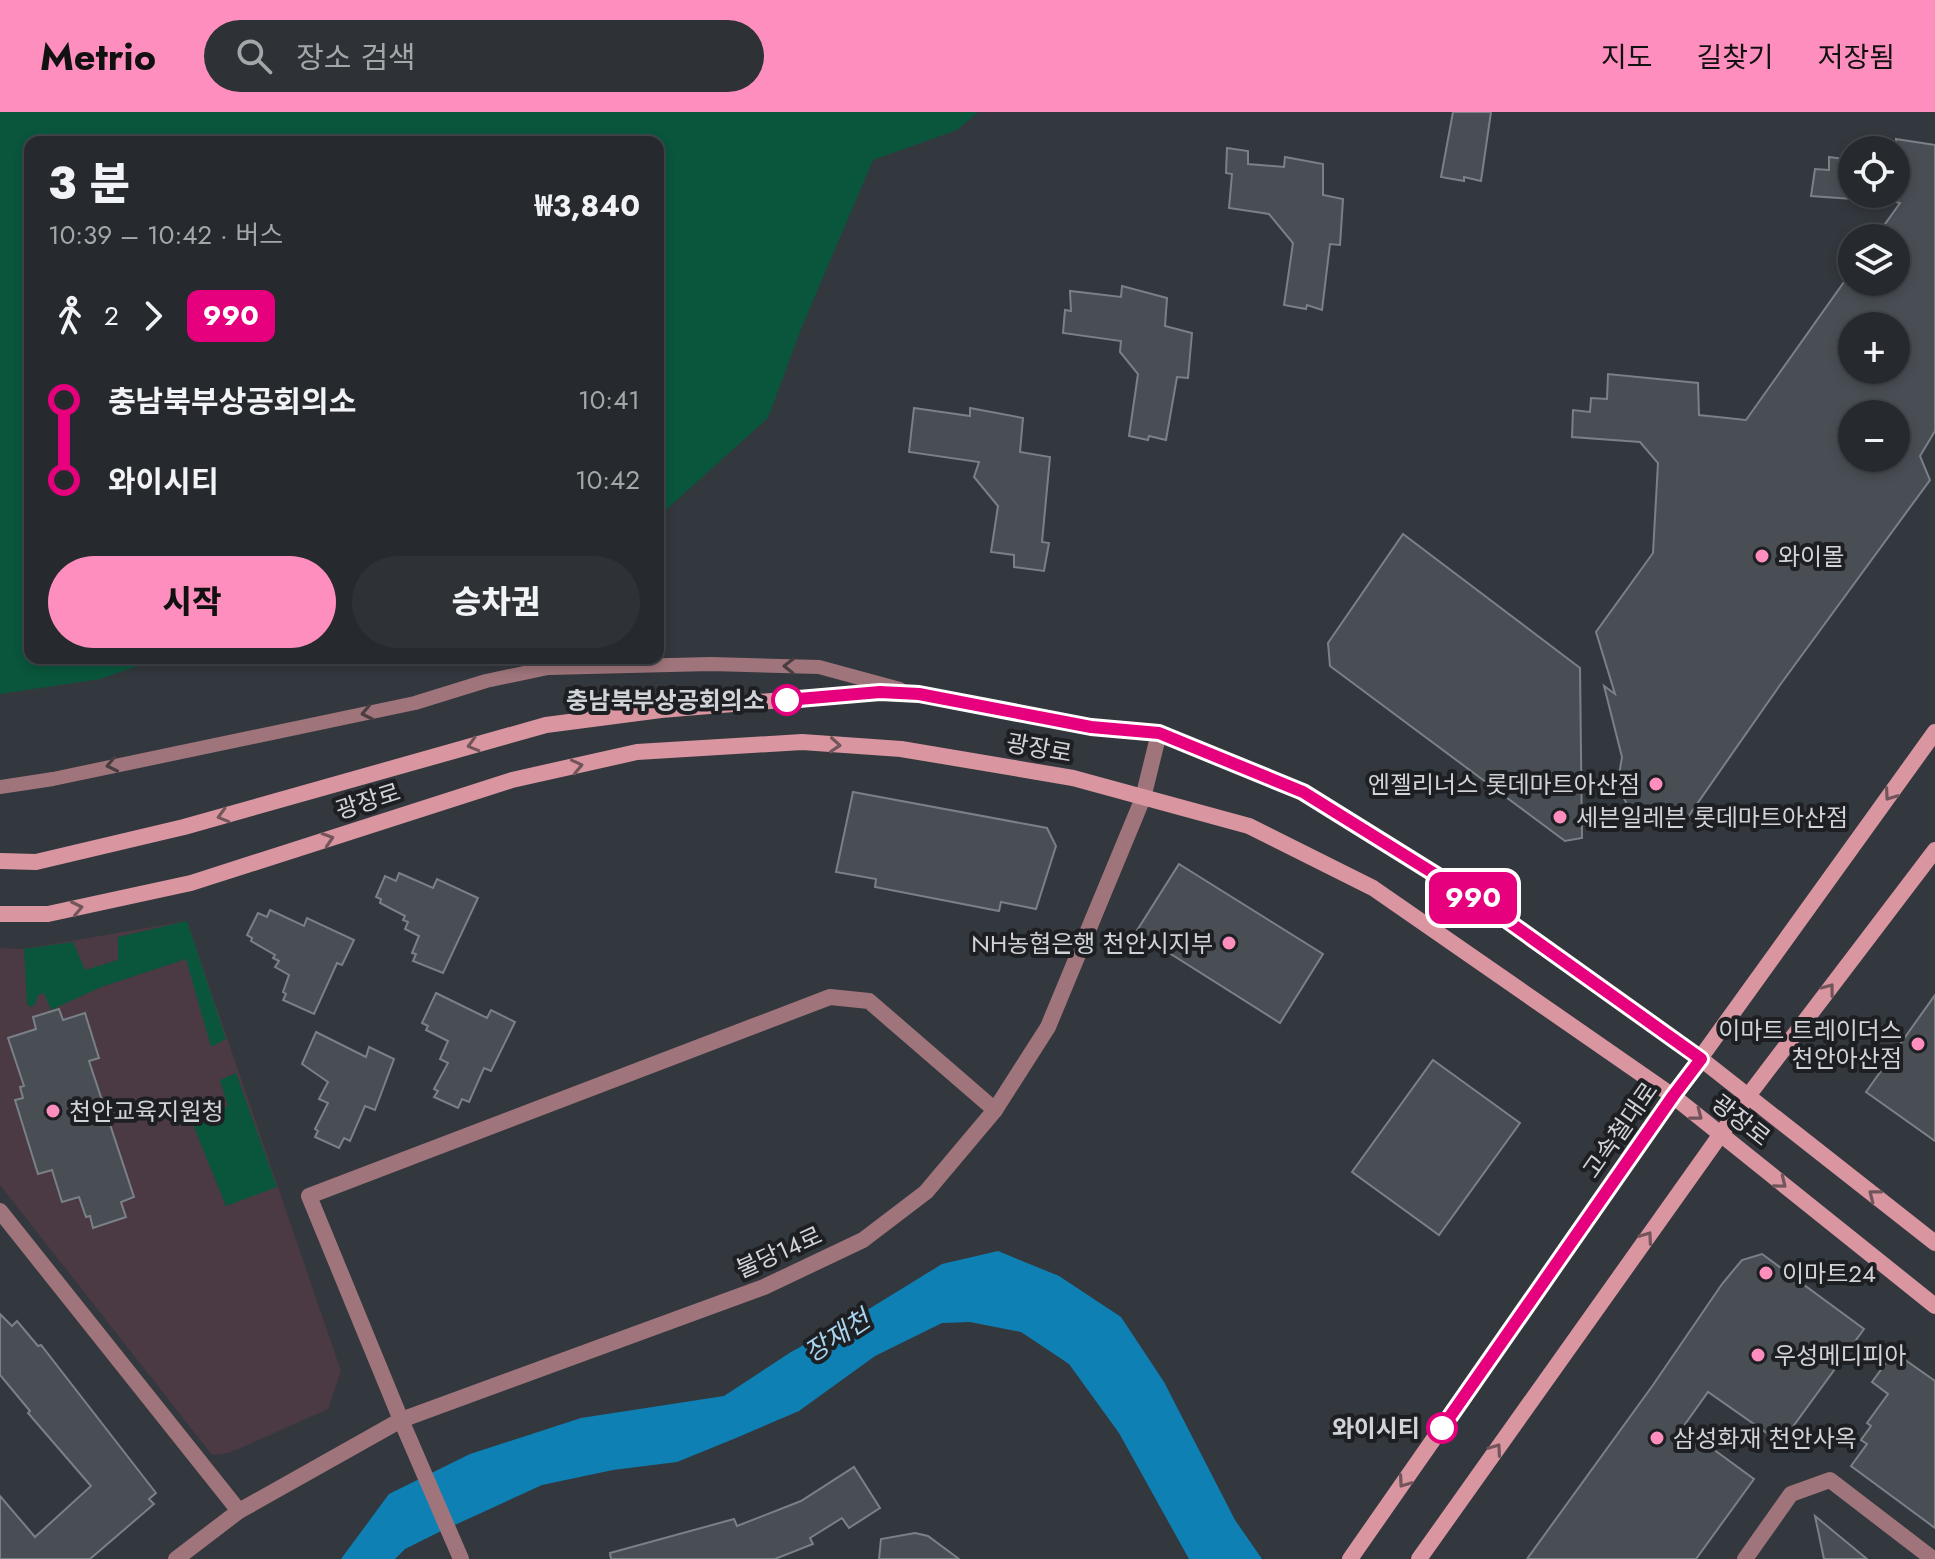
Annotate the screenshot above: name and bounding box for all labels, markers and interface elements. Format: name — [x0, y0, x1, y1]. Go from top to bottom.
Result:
search box — [204, 20, 764, 92]
text: Metrio — [40, 29, 156, 84]
icon: search — [232, 34, 276, 78]
text: 장소 검색 — [296, 36, 416, 79]
text: 지도 — [1601, 37, 1652, 78]
text: 길찾기 — [1696, 37, 1774, 78]
text: 저장됨 — [1818, 37, 1895, 78]
map controls — [1838, 136, 1910, 472]
button: locate — [1838, 136, 1910, 208]
text: 3 분 — [48, 152, 130, 216]
text: ₩3,840 — [535, 184, 640, 227]
text: 10:39 – 10:42 · 버스 — [48, 216, 283, 254]
button: layers — [1838, 224, 1910, 296]
icon: walk — [48, 294, 92, 338]
icon: forward — [131, 294, 175, 338]
text: 990 — [203, 295, 259, 336]
text: 2 — [104, 297, 119, 335]
button: + — [1838, 312, 1910, 384]
text: 충남북부상공회의소 — [108, 380, 356, 423]
text: 10:41 — [578, 381, 640, 419]
button: − — [1838, 400, 1910, 472]
text: 와이시티 — [108, 460, 218, 503]
text: 10:42 — [575, 461, 640, 499]
place label: 와이몰 — [1778, 539, 1844, 574]
marker: 와이몰 — [1753, 547, 1771, 565]
button: 시작 — [48, 556, 336, 648]
button: 승차권 — [352, 556, 640, 648]
one-way arrow — [782, 657, 795, 675]
place label: 충남북부상공회의소 — [566, 683, 765, 718]
marker: 충남북부상공회의소 — [772, 685, 802, 715]
one-way arrow — [361, 704, 374, 721]
street label: 광장로 — [1003, 725, 1075, 771]
one-way arrow — [466, 736, 480, 752]
one-way arrow — [829, 736, 842, 753]
one-way arrow — [106, 756, 120, 773]
one-way arrow — [570, 758, 583, 775]
place label: 엔젤리너스 롯데마트아산점 — [1368, 767, 1640, 802]
street label: 광장로 — [331, 774, 405, 828]
marker: 엔젤리너스 롯데마트아산점 — [1647, 775, 1665, 793]
one-way arrow — [1885, 786, 1900, 801]
place label: 세븐일레븐 롯데마트아산점 — [1576, 800, 1848, 835]
one-way arrow — [216, 807, 230, 823]
marker: 세븐일레븐 롯데마트아산점 — [1551, 808, 1569, 826]
one-way arrow — [321, 832, 334, 848]
line badge: 990 — [1427, 872, 1519, 924]
text: 990 — [1445, 877, 1501, 918]
one-way arrow — [70, 900, 84, 917]
place label: NH농협은행 천안시지부 — [971, 926, 1213, 961]
marker: NH농협은행 천안시지부 — [1220, 934, 1238, 952]
one-way arrow — [1819, 983, 1833, 998]
place label: 이마트 트레이더스 천안아산점 — [1718, 1013, 1902, 1076]
marker: 이마트 트레이더스 천안아산점 — [1909, 1035, 1927, 1053]
street label: 고속철대로 — [1574, 1075, 1666, 1185]
street label: 광장로 — [1704, 1086, 1778, 1154]
place label: 천안교육지원청 — [69, 1094, 224, 1129]
marker: 천안교육지원청 — [44, 1102, 62, 1120]
one-way arrow — [1688, 1105, 1702, 1120]
one-way arrow — [1772, 1173, 1787, 1187]
one-way arrow — [1869, 1190, 1883, 1205]
street label: 불당14로 — [730, 1217, 828, 1287]
one-way arrow — [1637, 1232, 1652, 1246]
place label: 이마트24 — [1782, 1256, 1876, 1291]
marker: 이마트24 — [1757, 1264, 1775, 1282]
water label: 장재천 — [797, 1299, 880, 1371]
place label: 우성메디피아 — [1774, 1338, 1906, 1373]
marker: 우성메디피아 — [1749, 1346, 1767, 1364]
place label: 와이시티 — [1332, 1411, 1420, 1446]
marker: 와이시티 — [1427, 1413, 1457, 1443]
place label: 삼성화재 천안사옥 — [1673, 1421, 1857, 1456]
marker: 삼성화재 천안사옥 — [1648, 1429, 1666, 1447]
one-way arrow — [1486, 1444, 1501, 1458]
one-way arrow — [1399, 1473, 1414, 1487]

